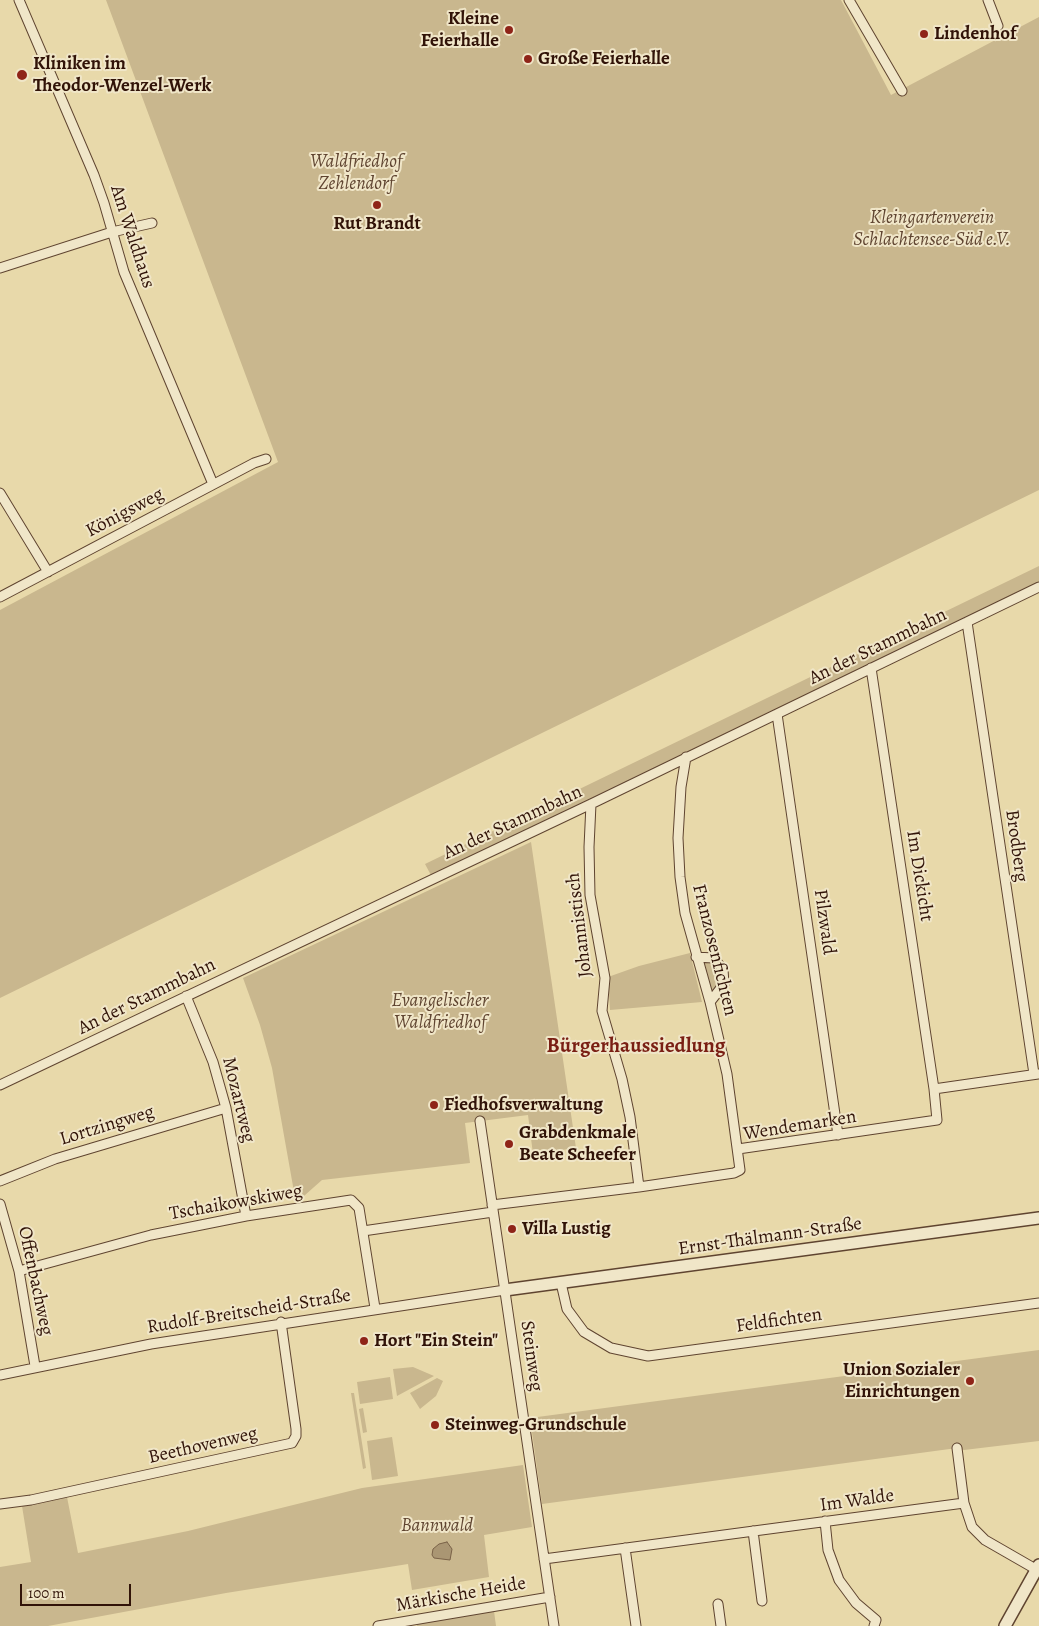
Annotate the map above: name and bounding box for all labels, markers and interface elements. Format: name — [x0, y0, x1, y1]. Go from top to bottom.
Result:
place label: Kleine Feierhalle — [421, 8, 499, 52]
place label: Lindenhof — [934, 23, 1017, 45]
marker: Kleine Feierhalle — [503, 24, 515, 36]
marker: Lindenhof — [918, 28, 930, 40]
place label: Große Feierhalle — [538, 48, 670, 70]
place label: Kliniken im Theodor-Wenzel-Werk — [33, 53, 211, 97]
marker: Große Feierhalle — [522, 53, 534, 65]
marker: Kliniken im Theodor-Wenzel-Werk — [15, 68, 29, 82]
park label: Waldfriedhof Zehlendorf — [310, 151, 402, 195]
street label: Am Waldhaus — [105, 183, 159, 291]
marker: Rut Brandt — [371, 199, 383, 211]
park label: Kleingartenverein Schlachtensee-Süd e.V. — [853, 207, 1011, 251]
place label: Rut Brandt — [333, 213, 421, 235]
street label: Königsweg — [82, 483, 168, 543]
street label: An der Stammbahn — [805, 604, 951, 690]
street label: An der Stammbahn — [440, 781, 586, 865]
street label: Brodberg — [1000, 808, 1032, 884]
street label: Im Dickicht — [901, 829, 937, 923]
street label: Johannistisch — [562, 871, 598, 979]
street label: Franzosenfichten — [687, 882, 741, 1018]
street label: Pilzwald — [808, 888, 840, 956]
street label: An der Stammbahn — [74, 954, 220, 1040]
park label: Evangelischer Waldfriedhof — [392, 990, 488, 1034]
district label: Bürgerhaussiedlung — [547, 1034, 725, 1060]
street label: Mozartweg — [216, 1055, 260, 1145]
place label: Fiedhofsverwaltung — [444, 1094, 603, 1116]
marker: Fiedhofsverwaltung — [428, 1099, 440, 1111]
street label: Lortzingweg — [57, 1101, 157, 1151]
street label: Wendemarken — [742, 1106, 858, 1146]
place label: Grabdenkmale Beate Scheefer — [519, 1122, 636, 1166]
marker: Grabdenkmale Beate Scheefer — [503, 1138, 515, 1150]
street label: Tschaikowskiweg — [168, 1180, 304, 1226]
street label: Ernst-Thälmann-Straße — [677, 1213, 863, 1261]
place label: Villa Lustig — [522, 1218, 611, 1240]
marker: Villa Lustig — [506, 1223, 518, 1235]
street label: Offenbachweg — [12, 1224, 58, 1338]
street label: Rudolf-Breitscheid-Straße — [145, 1285, 353, 1339]
street label: Feldfichten — [734, 1304, 824, 1338]
street label: Steinweg — [515, 1319, 547, 1393]
place label: Hort "Ein Stein" — [374, 1330, 498, 1352]
marker: Hort "Ein Stein" — [358, 1335, 370, 1347]
place label: Union Sozialer Einrichtungen — [843, 1359, 960, 1403]
marker: Union Sozialer Einrichtungen — [964, 1375, 976, 1387]
place label: Steinweg-Grundschule — [445, 1414, 626, 1436]
marker: Steinweg-Grundschule — [429, 1419, 441, 1431]
street label: Beethovenweg — [146, 1422, 260, 1470]
street label: Im Walde — [818, 1485, 896, 1517]
park label: Bannwald — [401, 1515, 473, 1537]
street label: Märkische Heide — [394, 1572, 528, 1618]
scale bar — [22, 1574, 134, 1606]
text: 100 m — [28, 1583, 65, 1603]

